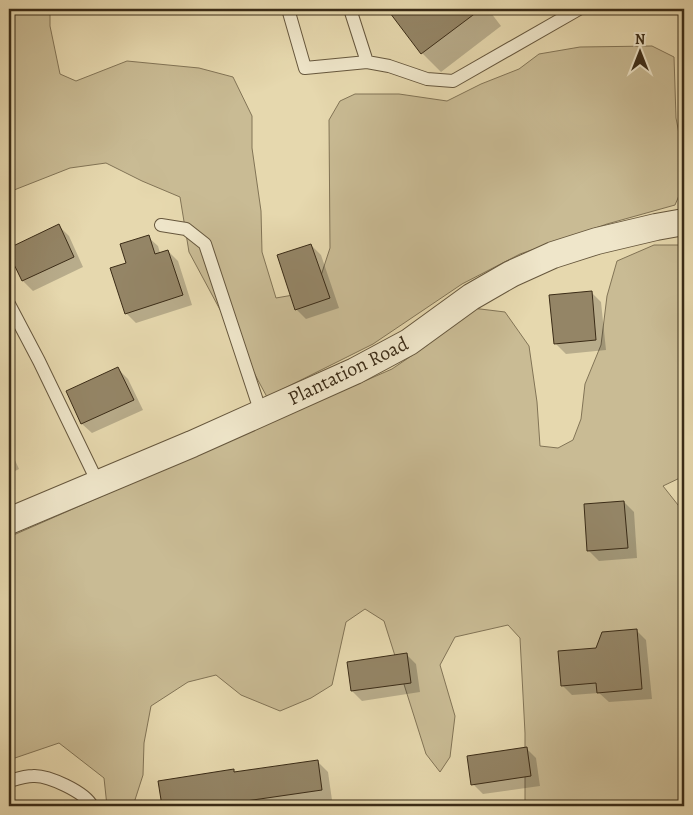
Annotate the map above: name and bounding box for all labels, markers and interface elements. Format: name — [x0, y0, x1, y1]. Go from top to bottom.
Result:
north arrow — [616, 28, 666, 78]
text: N — [635, 30, 645, 49]
street label: Plantation Road — [283, 330, 413, 412]

